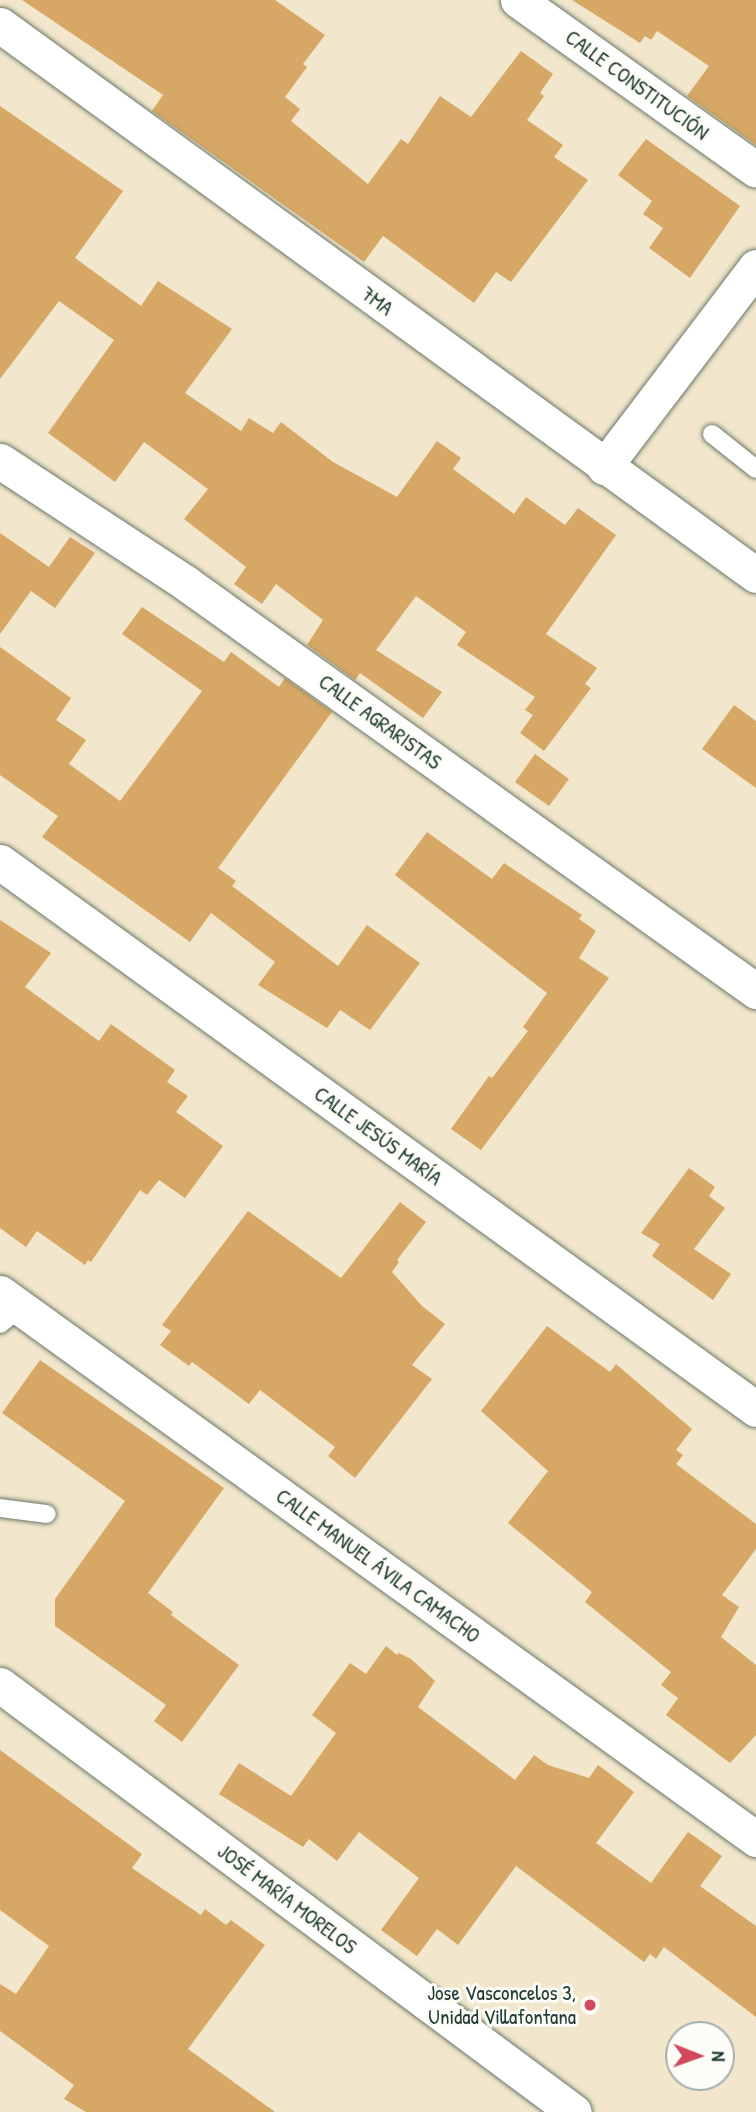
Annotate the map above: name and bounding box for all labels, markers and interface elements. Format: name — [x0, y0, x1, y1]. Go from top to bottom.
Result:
street label: CALLE CONSTITUCIÓN — [560, 25, 714, 145]
street label: 7MA — [356, 281, 398, 321]
street label: CALLE AGRARISTAS — [314, 669, 446, 775]
street label: CALLE JESÚS MARÍA — [309, 1081, 447, 1191]
street label: CALLE MANUEL ÁVILA CAMACHO — [271, 1483, 485, 1649]
street label: JOSÉ MARÍA MORELOS — [212, 1839, 362, 1959]
place label: Jose Vasconcelos 3, Unidad Villafontana — [427, 1980, 576, 2030]
marker: Jose Vasconcelos 3, Unidad Villafontana — [582, 1997, 598, 2013]
north arrow — [665, 2021, 735, 2091]
text: N — [706, 2051, 732, 2062]

